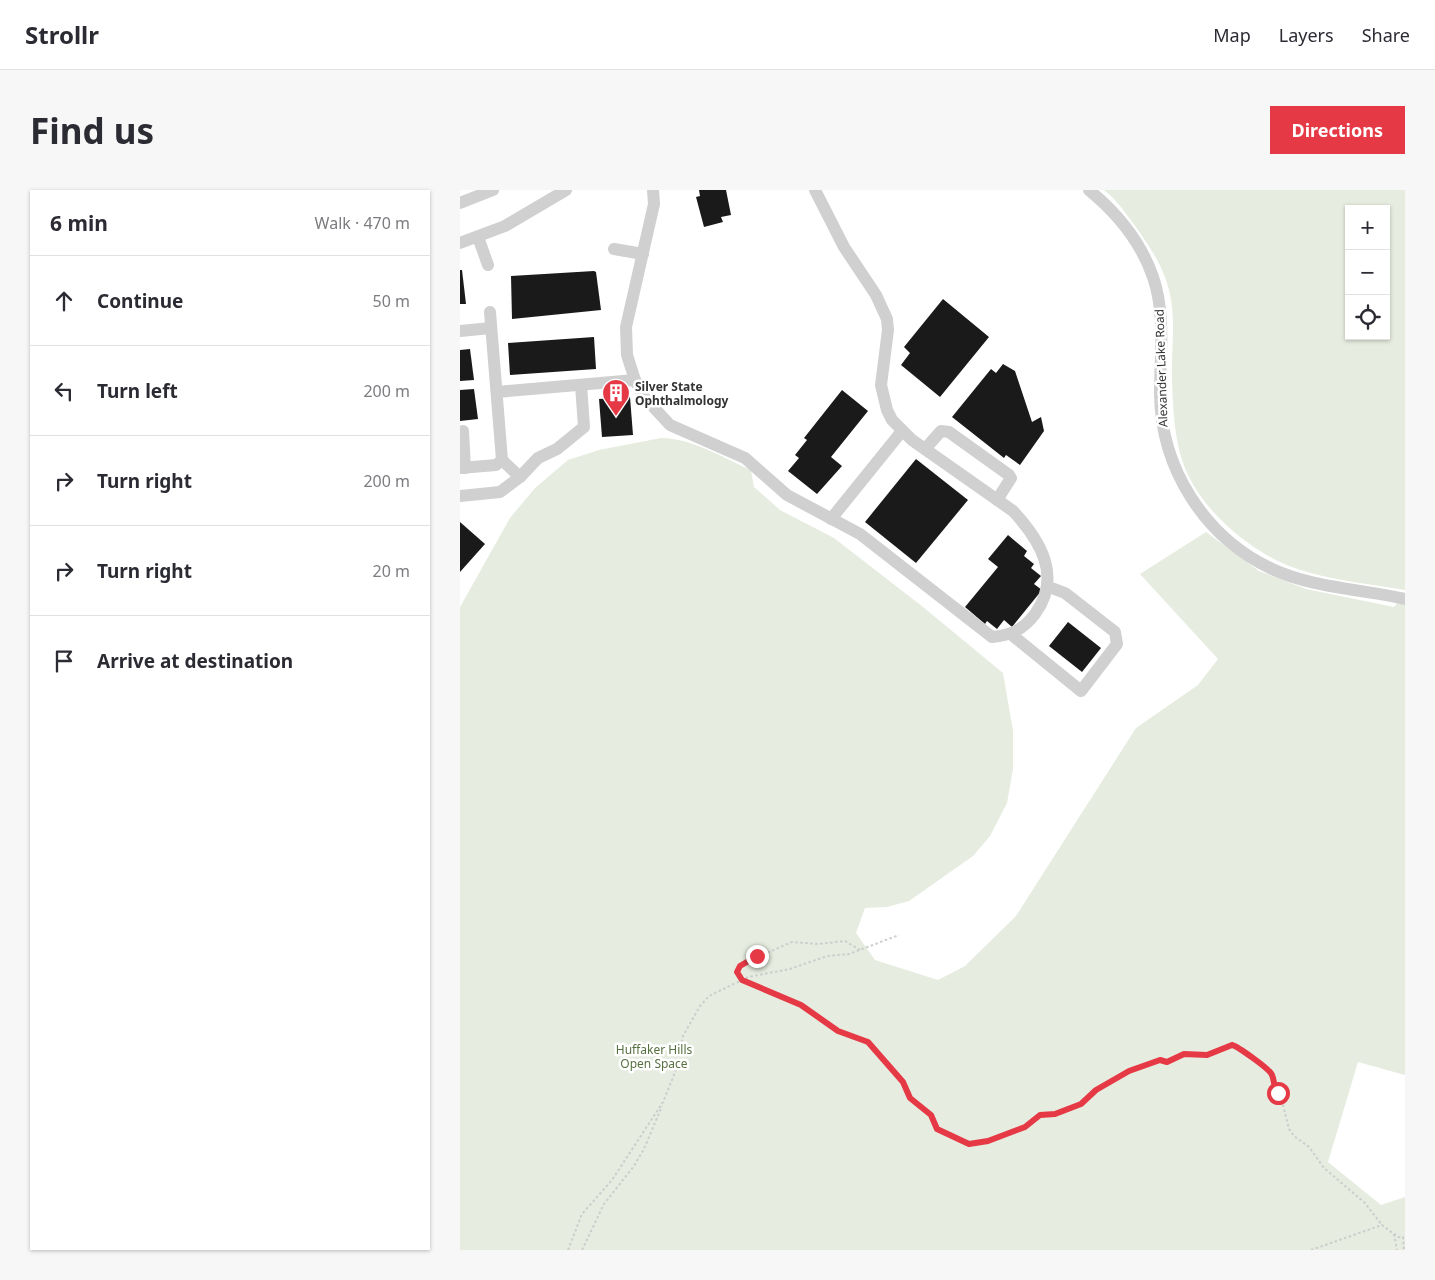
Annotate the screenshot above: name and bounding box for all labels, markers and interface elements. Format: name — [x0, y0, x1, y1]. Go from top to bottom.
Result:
text: Strollr — [25, 18, 99, 51]
text: Map — [1213, 23, 1251, 47]
text: Layers — [1279, 23, 1334, 47]
text: Share — [1362, 23, 1410, 47]
button: Directions — [1270, 106, 1405, 154]
text: Find us — [30, 107, 154, 154]
map controls — [1345, 205, 1390, 340]
button: + — [1345, 205, 1390, 250]
text: 6 min — [50, 209, 108, 237]
text: Walk · 470 m — [315, 212, 410, 234]
button: − — [1345, 250, 1390, 295]
icon: ahead — [50, 287, 78, 315]
text: Continue — [97, 288, 183, 314]
text: 50 m — [373, 290, 410, 312]
button: locate — [1345, 295, 1390, 340]
street label: Alexander Lake Road — [1150, 309, 1172, 427]
icon: left — [50, 377, 78, 405]
text: Turn left — [97, 378, 178, 404]
building icon: Silver State Ophthalmology — [601, 378, 631, 417]
place label: Silver State Ophthalmology — [635, 378, 729, 409]
text: 200 m — [363, 380, 410, 402]
icon: right — [50, 467, 78, 495]
text: Turn right — [97, 468, 192, 494]
text: 200 m — [363, 470, 410, 492]
icon: right — [50, 557, 78, 585]
text: Turn right — [97, 558, 192, 584]
text: 20 m — [373, 560, 410, 582]
icon: arrive — [50, 647, 78, 675]
text: Arrive at destination — [97, 648, 293, 674]
route end — [746, 945, 769, 968]
park label: Huffaker Hills Open Space — [616, 1041, 692, 1072]
route start — [1267, 1082, 1290, 1105]

